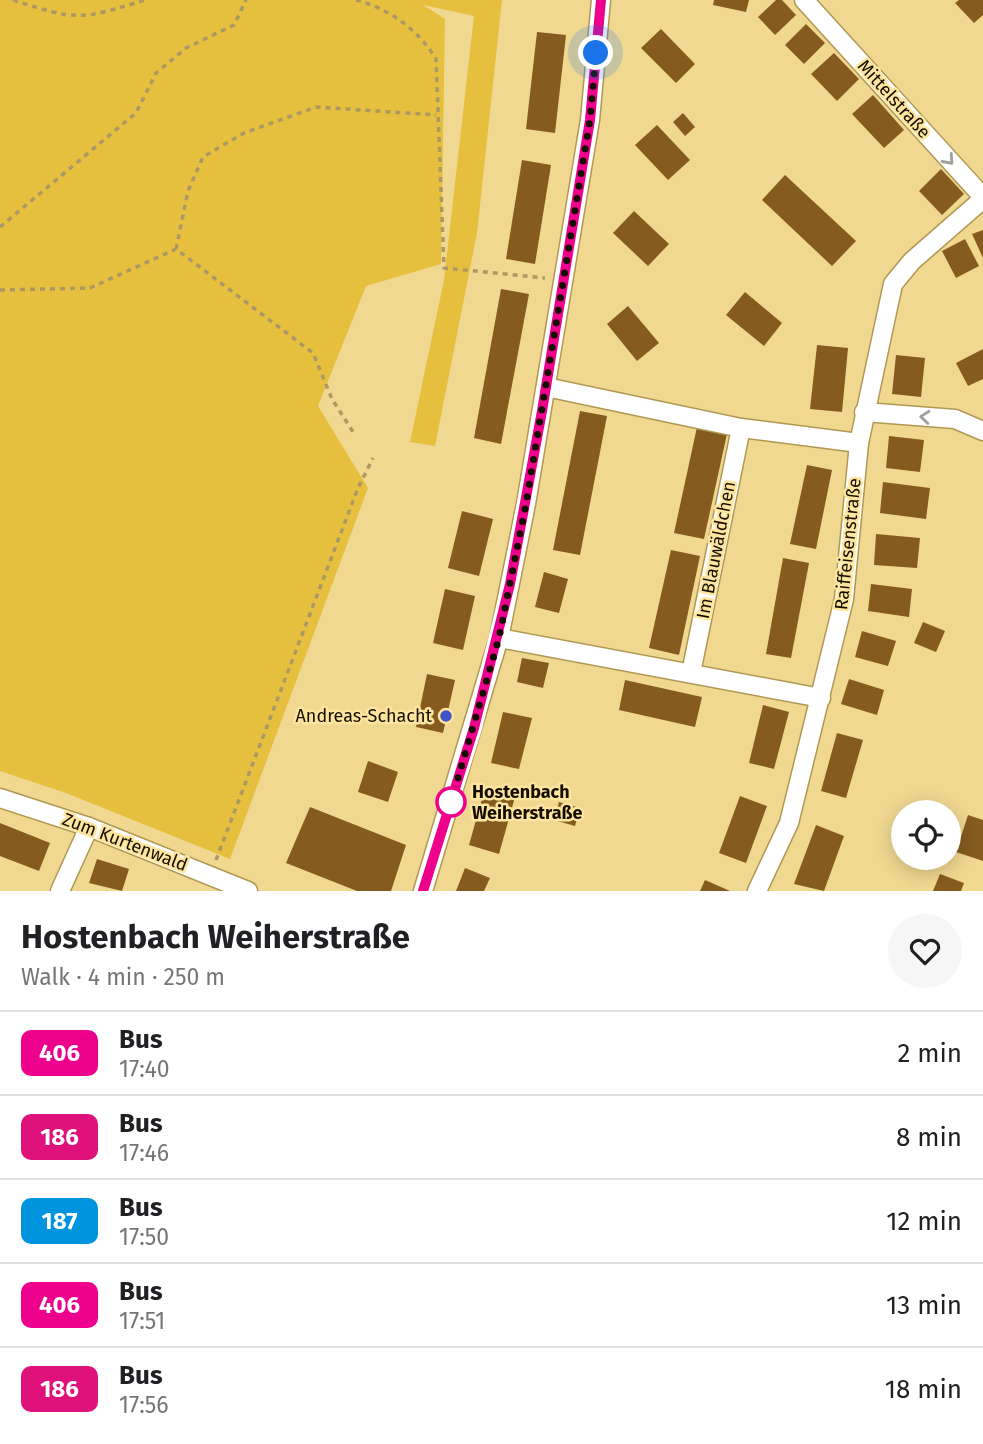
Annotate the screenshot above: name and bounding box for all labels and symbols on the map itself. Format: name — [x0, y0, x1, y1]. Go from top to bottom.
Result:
your location — [578, 35, 613, 70]
street label: Mittelstraße — [853, 55, 935, 143]
one-way arrow — [941, 152, 953, 165]
one-way arrow — [919, 410, 930, 425]
street label: Raiffeisenstraße — [830, 477, 866, 611]
street label: Im Blauwäldchen — [692, 479, 740, 621]
place label: Andreas-Schacht — [296, 705, 432, 727]
marker: Andreas-Schacht — [438, 708, 454, 724]
place label: Hostenbach Weiherstraße — [472, 781, 582, 824]
marker: Hostenbach Weiherstraße — [436, 787, 466, 817]
street label: Zum Kurtenwald — [59, 808, 191, 876]

